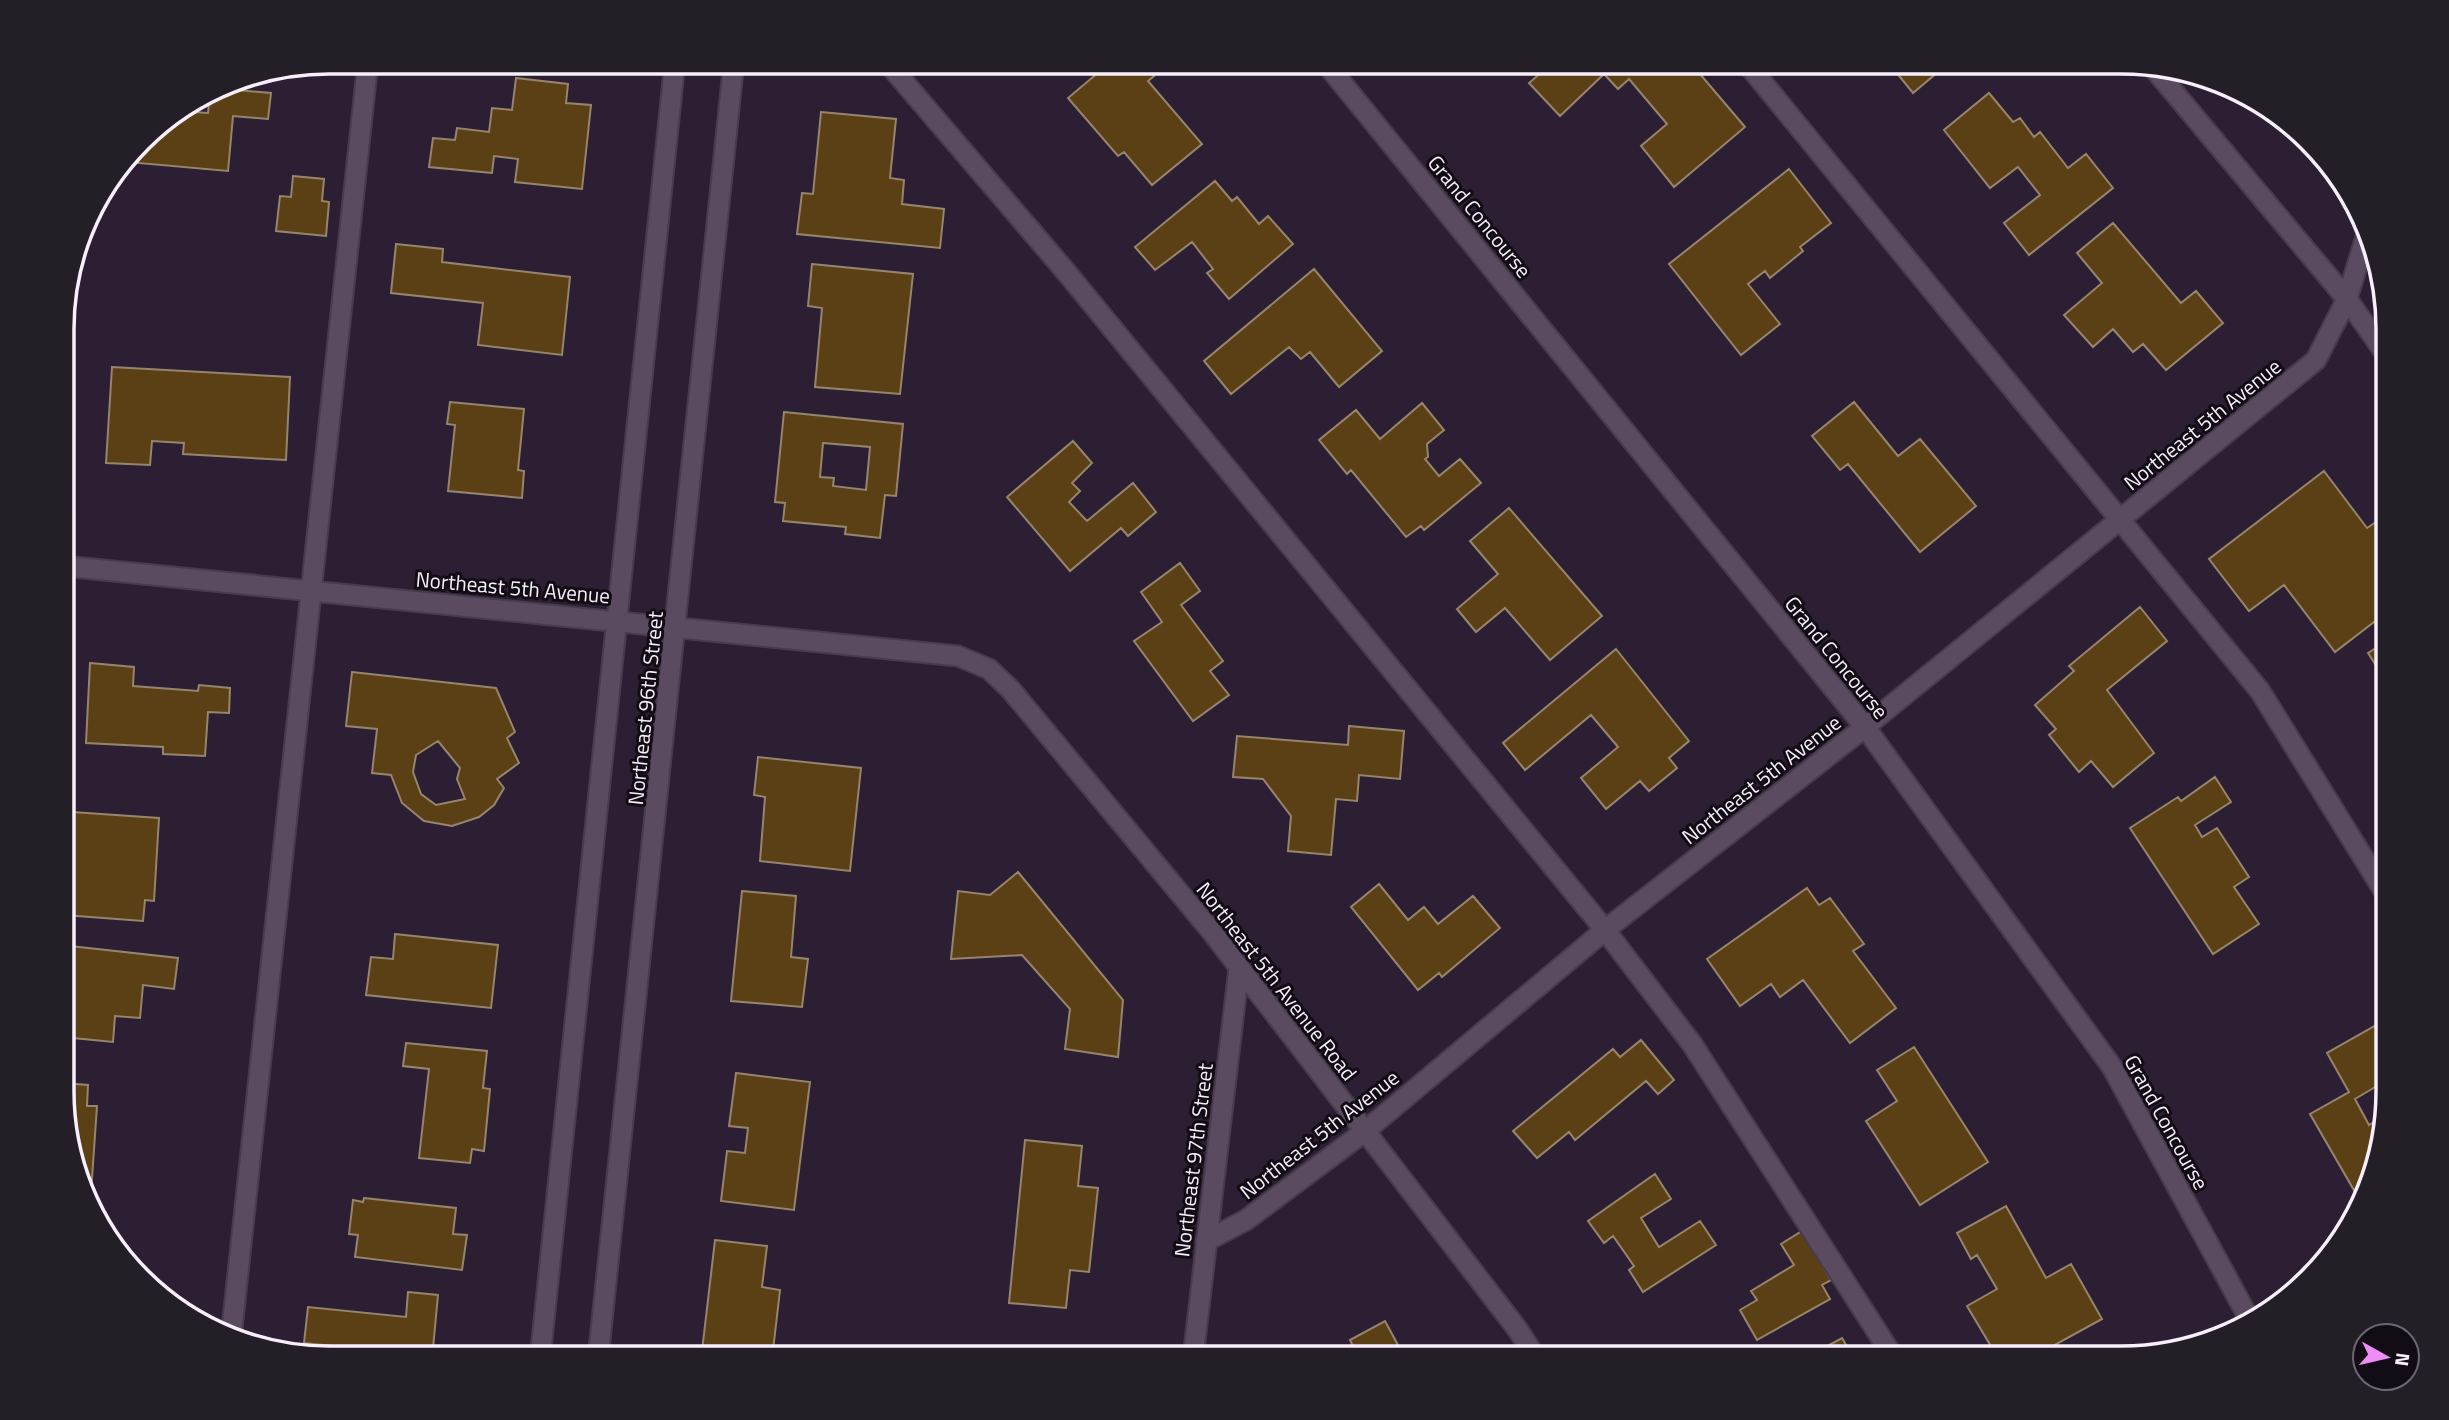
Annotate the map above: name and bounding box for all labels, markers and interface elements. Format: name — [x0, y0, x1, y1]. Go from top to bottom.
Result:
street label: Grand Concourse — [1420, 148, 1540, 284]
street label: Northeast 5th Avenue — [2116, 350, 2288, 498]
street label: Northeast 5th Avenue — [415, 563, 611, 611]
street label: Grand Concourse — [1777, 589, 1897, 725]
street label: Northeast 96th Street — [619, 609, 671, 807]
street label: Northeast 5th Avenue — [1674, 706, 1848, 852]
street label: Northeast 5th Avenue Road — [1189, 875, 1365, 1087]
street label: Grand Concourse — [2117, 1049, 2217, 1195]
street label: Northeast 97th Street — [1165, 1061, 1221, 1259]
street label: Northeast 5th Avenue — [1232, 1061, 1406, 1207]
north arrow — [2351, 1322, 2421, 1392]
text: N — [2388, 1351, 2419, 1368]

